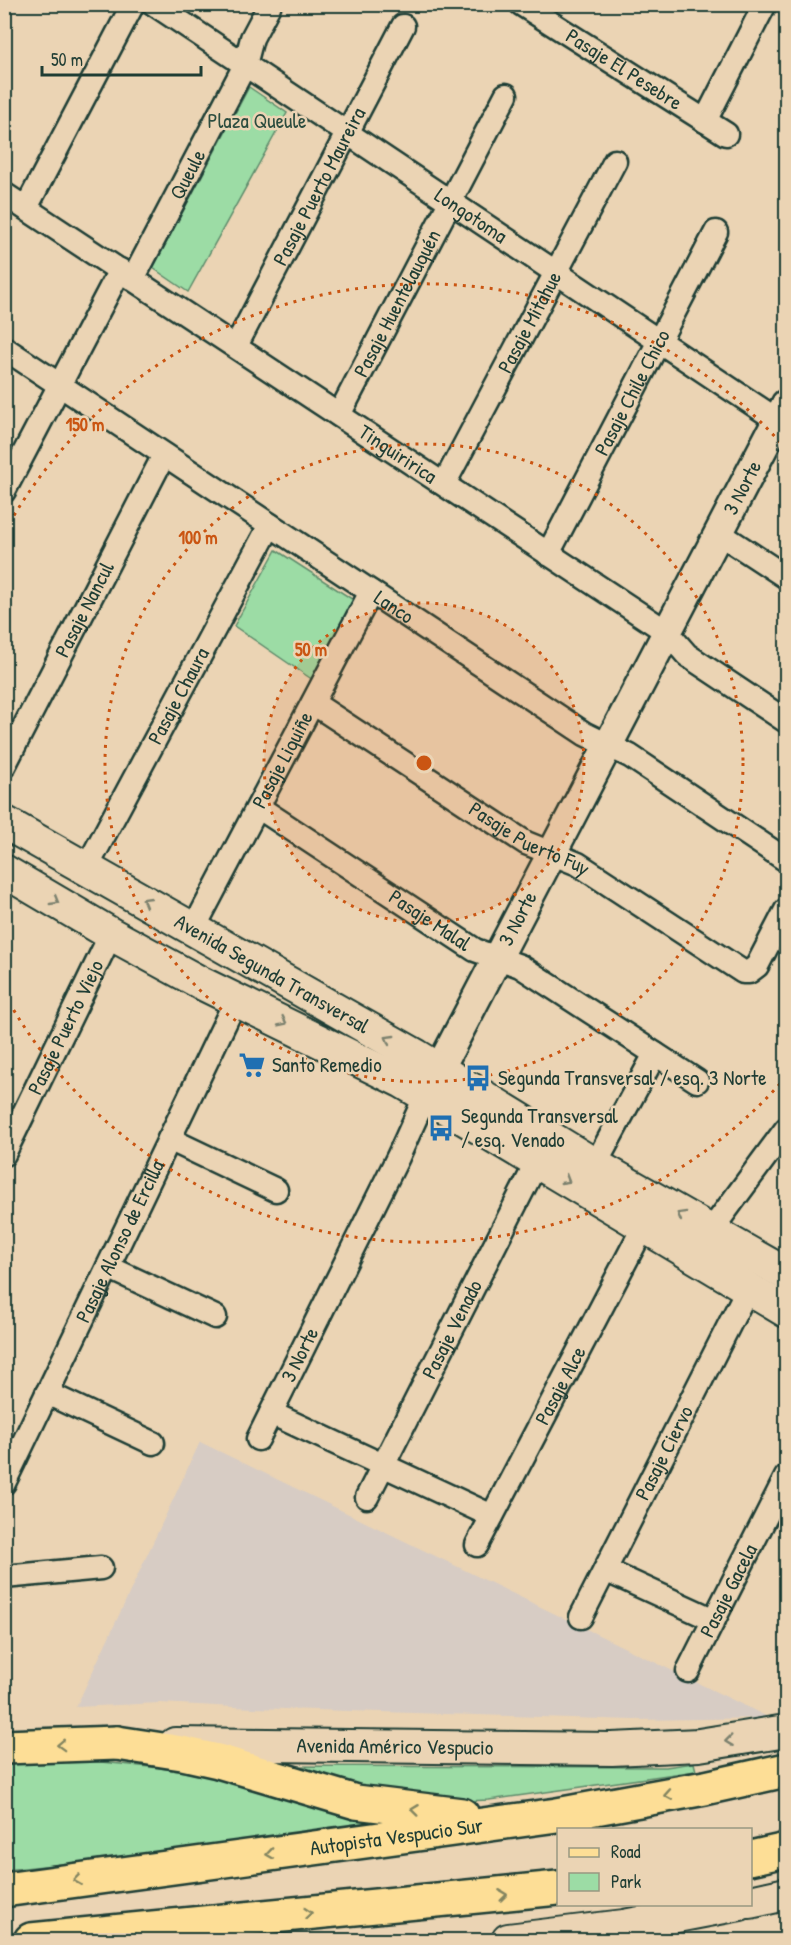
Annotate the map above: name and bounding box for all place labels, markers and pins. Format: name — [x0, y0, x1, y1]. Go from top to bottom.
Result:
centre of rings — [414, 753, 434, 773]
supermarket icon: Santo Remedio — [237, 1050, 267, 1080]
place label: Santo Remedio — [272, 1050, 382, 1079]
bus stop icon: Segunda Transversal / esq. 3 Norte — [463, 1063, 493, 1093]
place label: Segunda Transversal / esq. 3 Norte — [498, 1063, 767, 1092]
place label: Segunda Transversal / esq. Venado — [461, 1101, 618, 1154]
bus stop icon: Segunda Transversal / esq. Venado — [426, 1113, 456, 1143]

